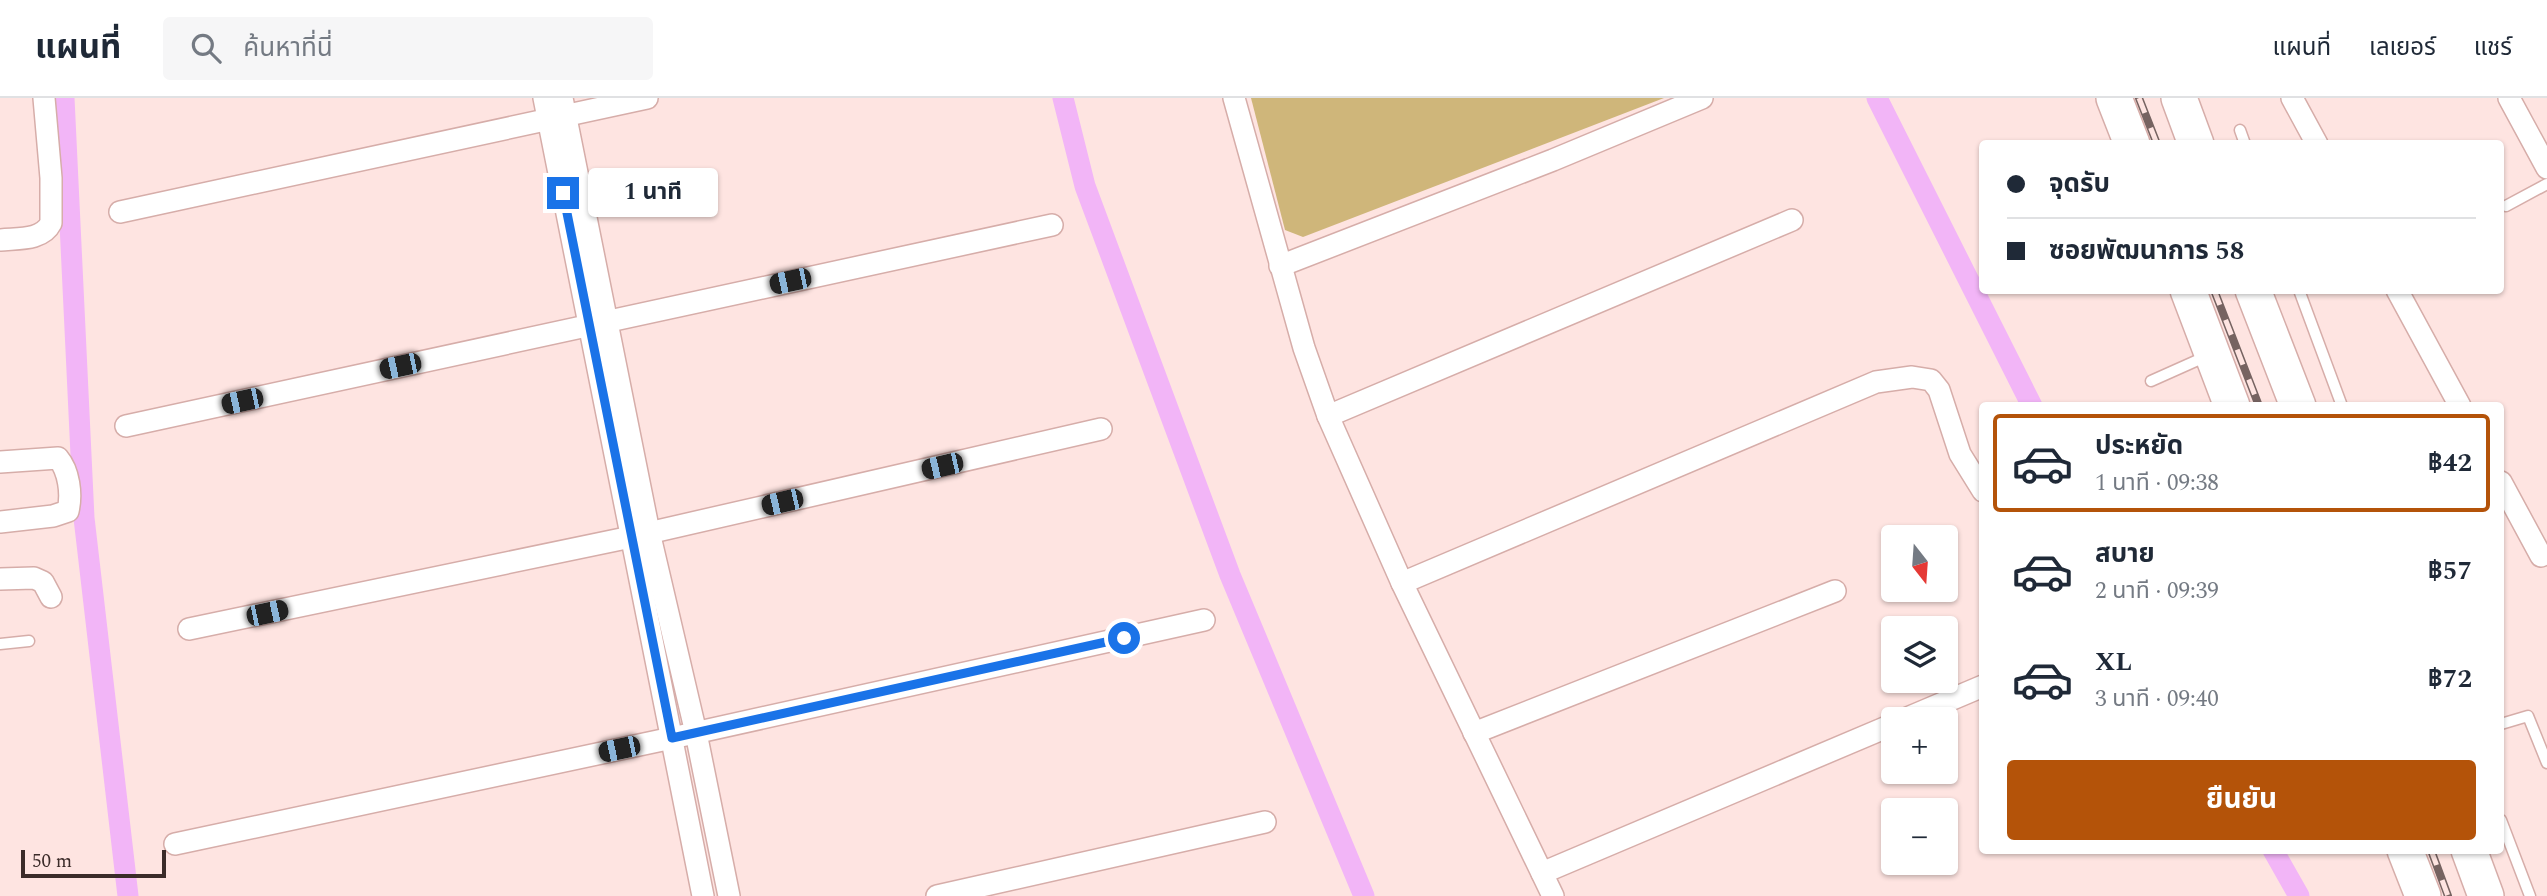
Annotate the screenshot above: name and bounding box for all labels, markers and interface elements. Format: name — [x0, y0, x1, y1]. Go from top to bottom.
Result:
search box — [163, 17, 653, 80]
text: แผนที่ — [35, 23, 121, 73]
text: ค้นหาที่นี่ — [243, 28, 333, 68]
icon: search — [187, 29, 225, 67]
text: แผนที่ — [2273, 30, 2331, 66]
text: เลเยอร์ — [2369, 30, 2436, 66]
text: แชร์ — [2474, 30, 2512, 66]
text: จุดรับ — [2049, 164, 2110, 204]
callout: 1 นาที — [588, 168, 717, 217]
text: 1 นาที — [624, 175, 682, 210]
route end — [547, 177, 579, 209]
text: ซอยพัฒนาการ 58 — [2049, 231, 2244, 271]
car — [768, 266, 813, 296]
car — [378, 351, 423, 381]
car — [220, 386, 265, 416]
text: ประหยัด — [2095, 426, 2183, 466]
icon: car — [2011, 432, 2074, 495]
text: ฿42 — [2428, 443, 2472, 483]
car — [920, 451, 965, 481]
text: 1 นาที · 09:38 — [2095, 466, 2219, 501]
car — [760, 487, 805, 517]
north arrow — [1881, 525, 1958, 602]
map controls — [1881, 525, 1958, 875]
text: สบาย — [2095, 534, 2155, 574]
icon: car — [2011, 540, 2074, 603]
text: ฿57 — [2428, 551, 2472, 591]
text: 2 นาที · 09:39 — [2095, 574, 2219, 609]
car — [245, 598, 290, 628]
button: layers — [1881, 616, 1958, 693]
route start — [1108, 622, 1140, 654]
text: XL — [2095, 642, 2132, 682]
icon: car — [2011, 648, 2074, 711]
text: ฿72 — [2428, 659, 2472, 699]
text: 3 นาที · 09:40 — [2095, 682, 2219, 717]
button: + — [1881, 707, 1958, 784]
car — [597, 734, 642, 764]
button: ยืนยัน — [2007, 760, 2476, 840]
button: − — [1881, 798, 1958, 875]
scale bar — [21, 847, 166, 879]
text: 50 m — [32, 847, 72, 876]

